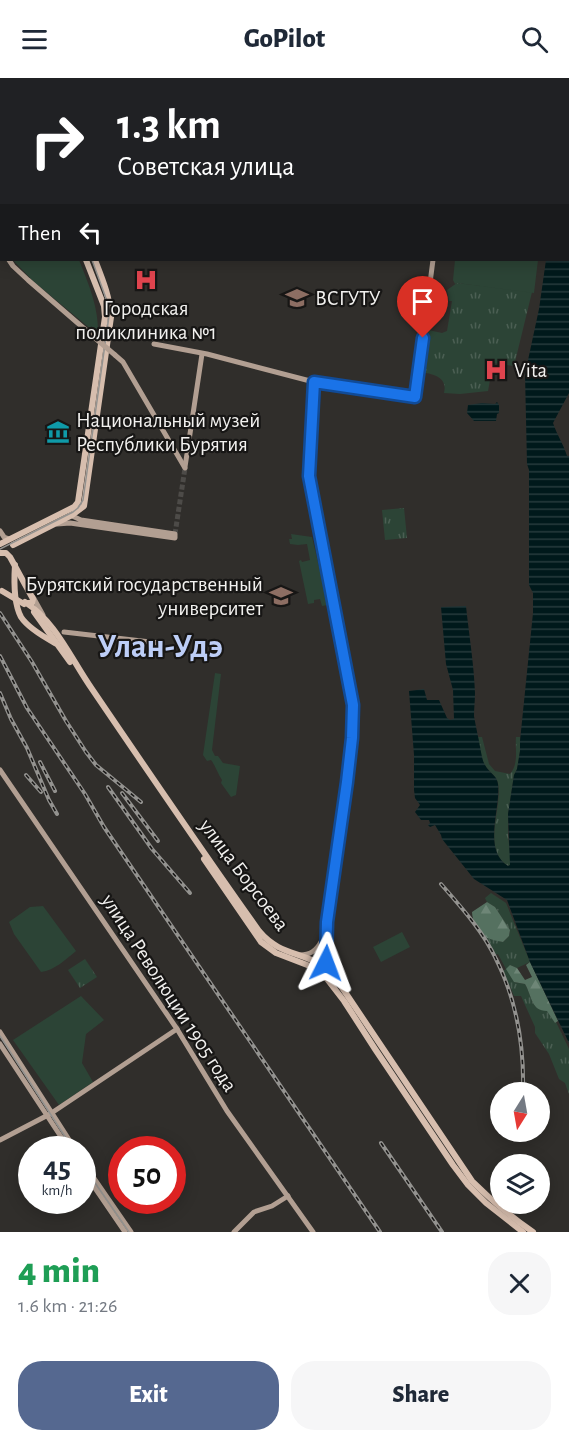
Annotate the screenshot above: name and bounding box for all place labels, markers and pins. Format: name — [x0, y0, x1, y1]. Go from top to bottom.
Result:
hospital icon: Городская поликлиника №1 — [133, 267, 159, 293]
pin — [397, 276, 448, 338]
school or university icon: ВСГУТУ — [284, 285, 310, 311]
place label: ВСГУТУ — [315, 288, 381, 309]
place label: Городская поликлиника №1 — [75, 298, 217, 343]
hospital icon: Vita — [483, 357, 509, 383]
place label: Vita — [514, 360, 548, 381]
place label: Национальный музей Республики Бурятия — [76, 410, 260, 455]
museum icon: Национальный музей Республики Бурятия — [45, 419, 71, 445]
place label: Бурятский государственный университет — [25, 574, 263, 619]
school or university icon: Бурятский государственный университет — [268, 583, 294, 609]

